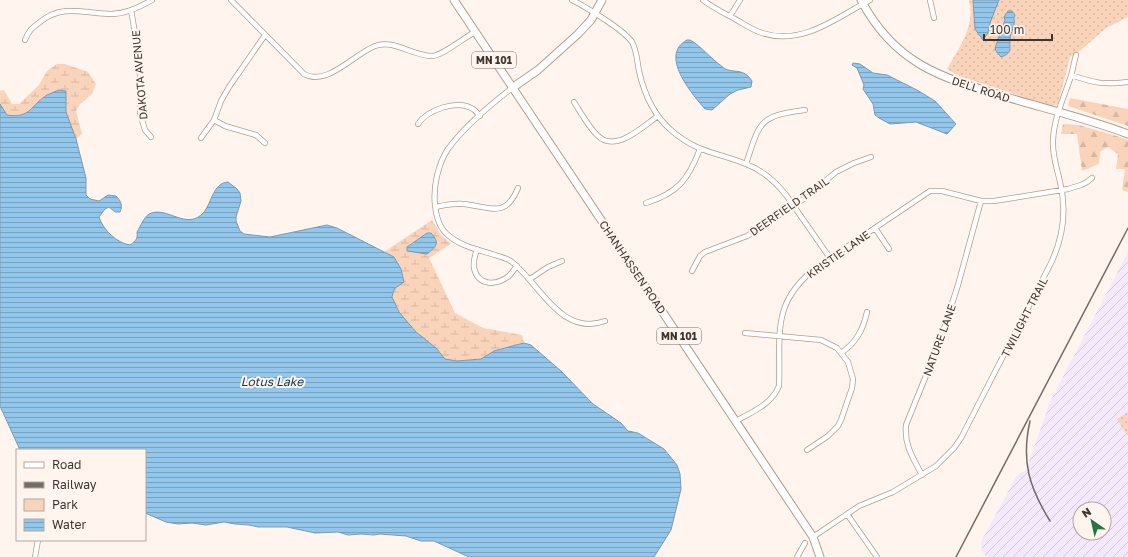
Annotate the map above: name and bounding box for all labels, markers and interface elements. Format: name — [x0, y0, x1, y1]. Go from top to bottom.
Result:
scale bar — [984, 16, 1052, 42]
text: 100 m — [990, 22, 1024, 37]
street label: DAKOTA AVENUE — [129, 29, 149, 120]
road number: MN 101 — [472, 52, 516, 68]
street label: DELL ROAD — [950, 74, 1012, 105]
street label: DEERFIELD TRAIL — [747, 173, 832, 238]
street label: CHANHASSEN ROAD — [597, 218, 669, 316]
street label: KRISTIE LANE — [804, 227, 872, 281]
street label: TWILIGHT TRAIL — [998, 274, 1050, 359]
street label: NATURE LANE — [920, 302, 958, 378]
road number: MN 101 — [657, 328, 701, 344]
water label: Lotus Lake — [241, 374, 304, 389]
legend — [16, 449, 146, 541]
text: Road — [52, 457, 81, 472]
text: Railway — [52, 477, 97, 492]
text: Park — [52, 497, 78, 512]
north arrow — [1072, 501, 1112, 541]
text: N — [1079, 505, 1093, 520]
text: Water — [52, 517, 86, 532]

